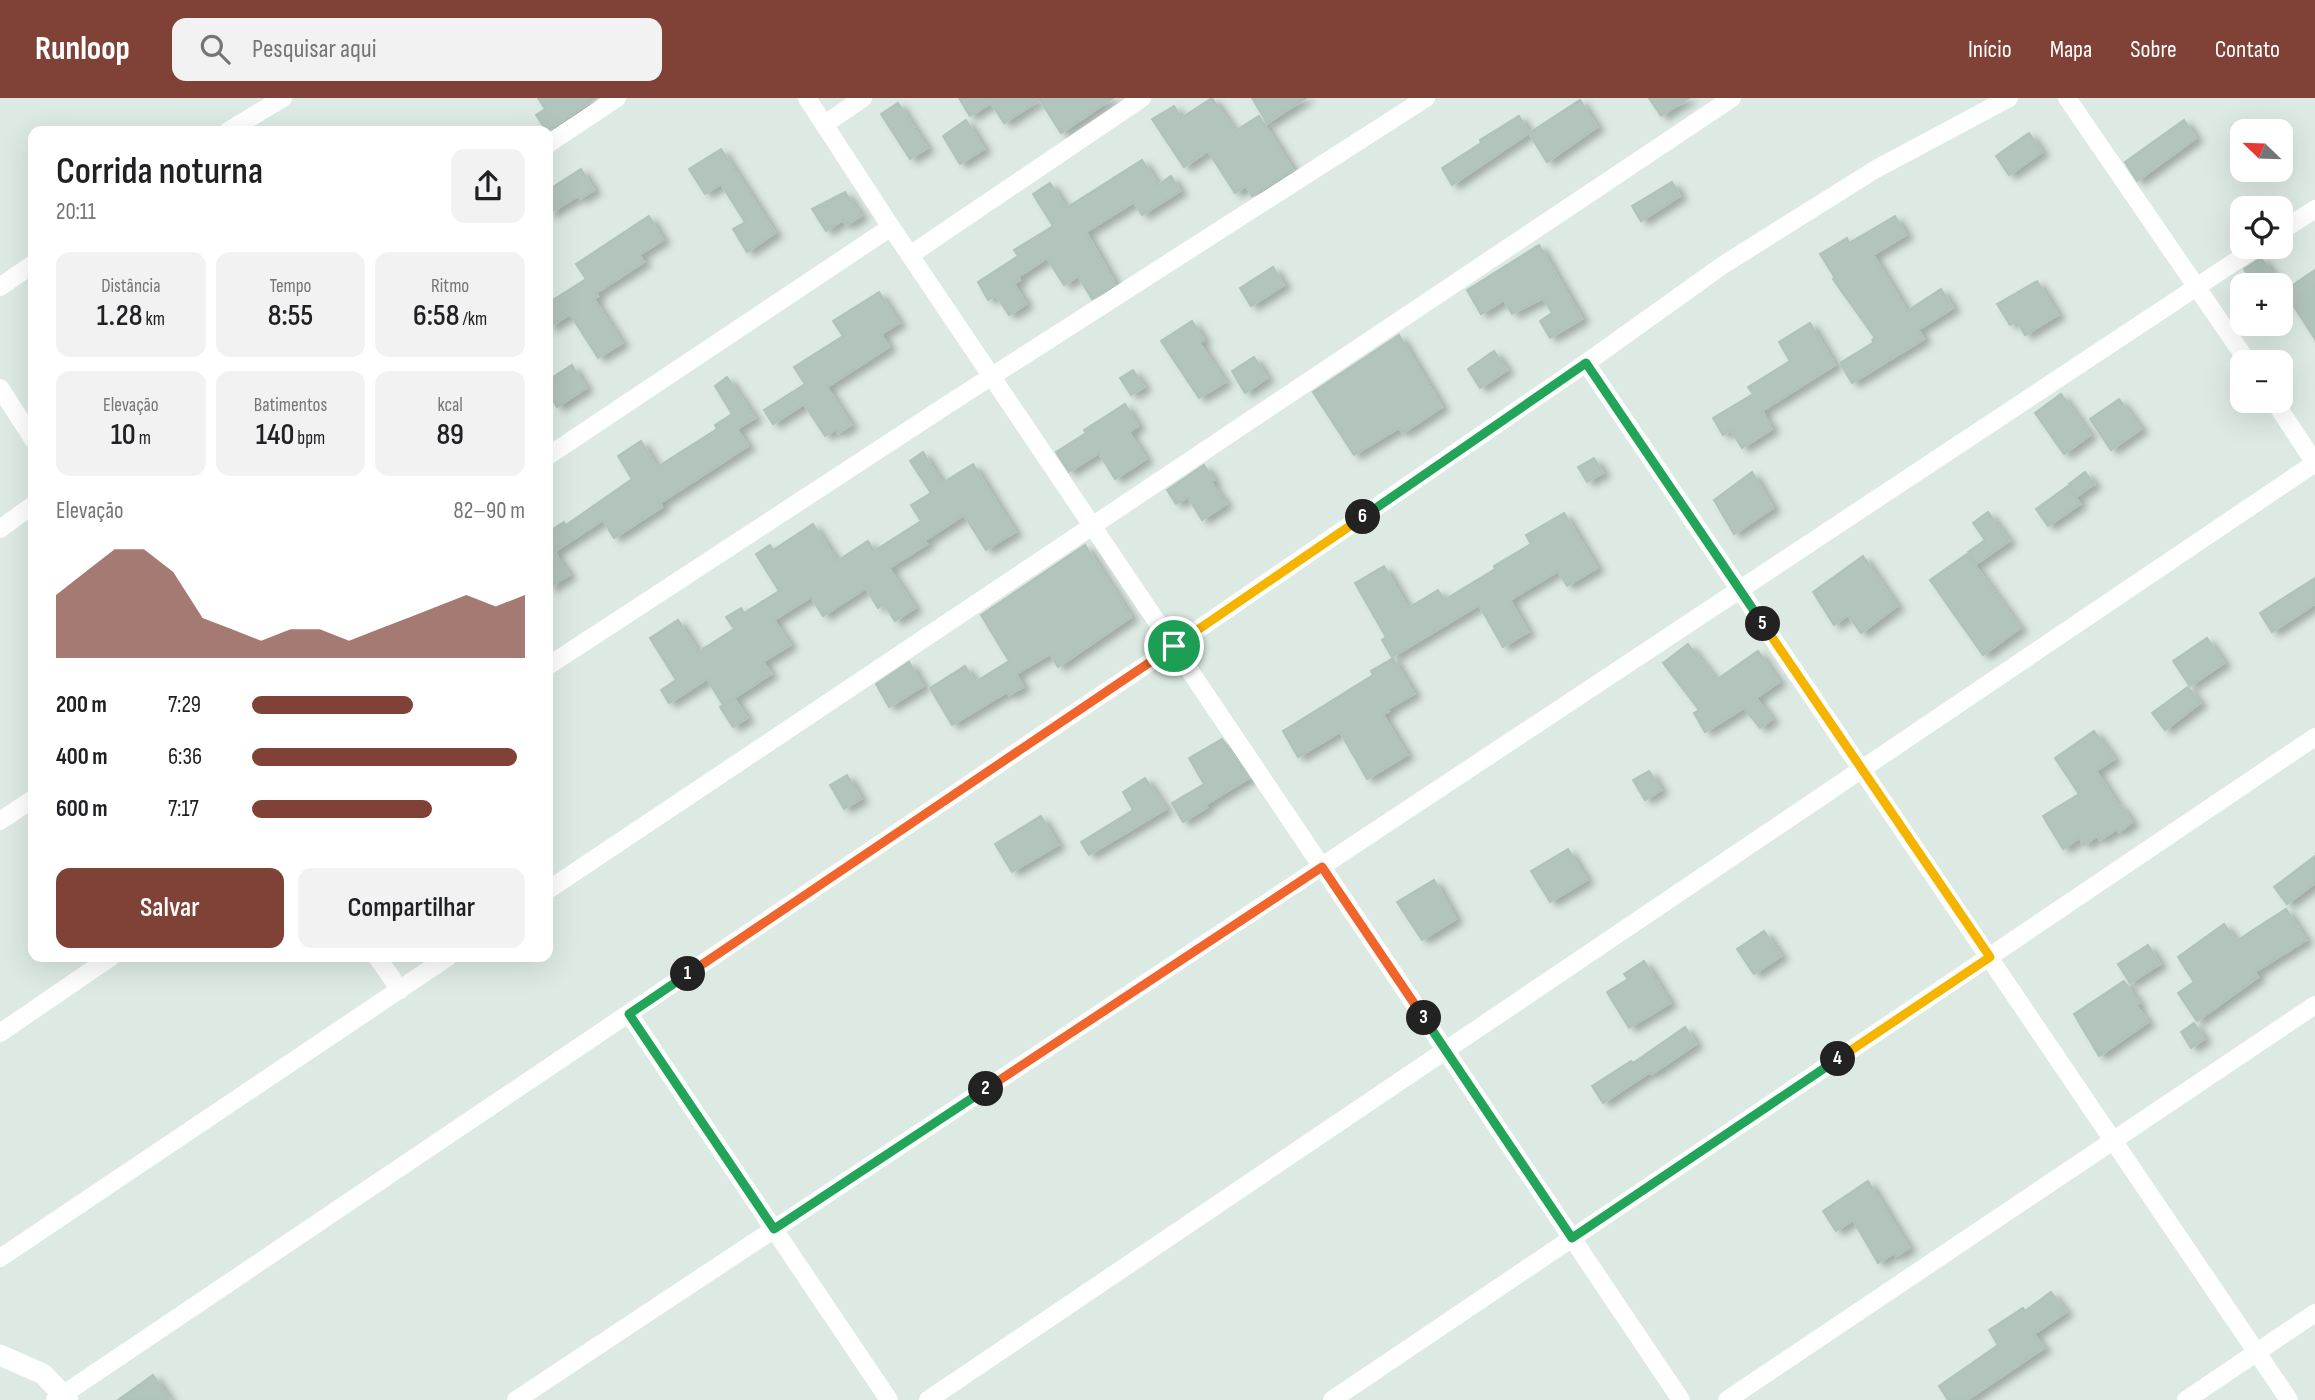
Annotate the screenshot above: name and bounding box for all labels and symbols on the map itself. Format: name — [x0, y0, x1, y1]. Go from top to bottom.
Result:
north arrow — [2230, 119, 2292, 182]
pin: 6 — [1346, 500, 1380, 534]
pin: 5 — [1746, 606, 1780, 642]
pin — [1144, 616, 1204, 676]
pin: 1 — [670, 956, 706, 992]
pin: 3 — [1406, 1000, 1442, 1035]
pin: 4 — [1820, 1042, 1856, 1076]
pin: 2 — [968, 1072, 1004, 1107]

